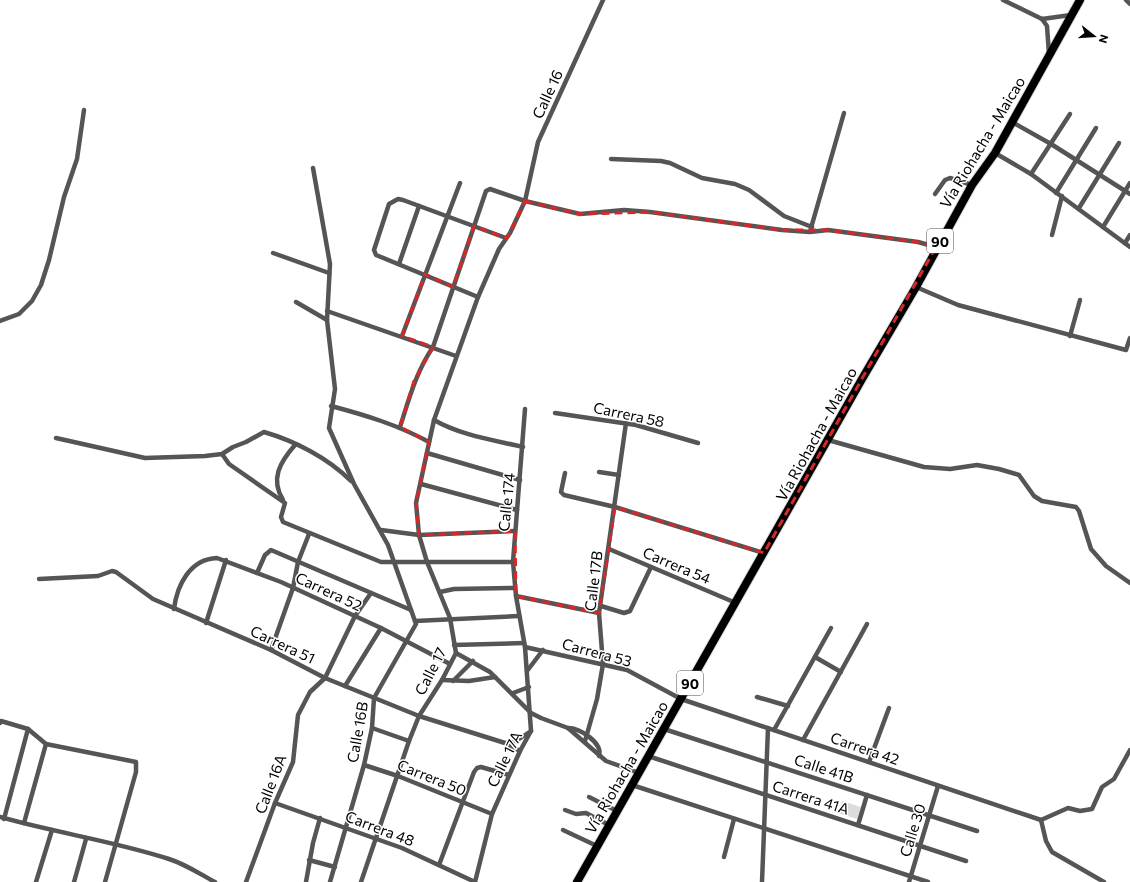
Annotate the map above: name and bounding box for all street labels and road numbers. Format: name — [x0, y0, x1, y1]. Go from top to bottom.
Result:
street label: Calle 16 — [528, 67, 566, 121]
street label: Vía Riohacha - Maicao — [936, 73, 1028, 211]
road number: 90 — [927, 229, 953, 253]
street label: Vía Riohacha - Maicao — [772, 364, 860, 504]
street label: Carrera 58 — [592, 398, 666, 430]
street label: Calle 174 — [494, 472, 518, 532]
street label: Carrera 54 — [640, 543, 714, 587]
street label: Calle 17B — [580, 550, 606, 612]
street label: Carrera 52 — [293, 568, 365, 614]
street label: Carrera 51 — [248, 621, 318, 667]
street label: Carrera 53 — [560, 634, 634, 670]
street label: Calle 17 — [410, 644, 450, 698]
road number: 90 — [677, 671, 703, 695]
street label: Vía Riohacha - Maicao — [581, 697, 671, 836]
street label: Calle 16B — [343, 700, 371, 764]
street label: Calle 17A — [483, 728, 525, 790]
street label: Carrera 42 — [828, 728, 902, 768]
street label: Calle 41B — [792, 750, 856, 786]
street label: Calle 16A — [250, 752, 290, 816]
street label: Carrera 50 — [395, 755, 469, 799]
street label: Carrera 41A — [770, 776, 852, 818]
street label: Calle 30 — [895, 801, 929, 859]
street label: Carrera 48 — [343, 807, 417, 849]

